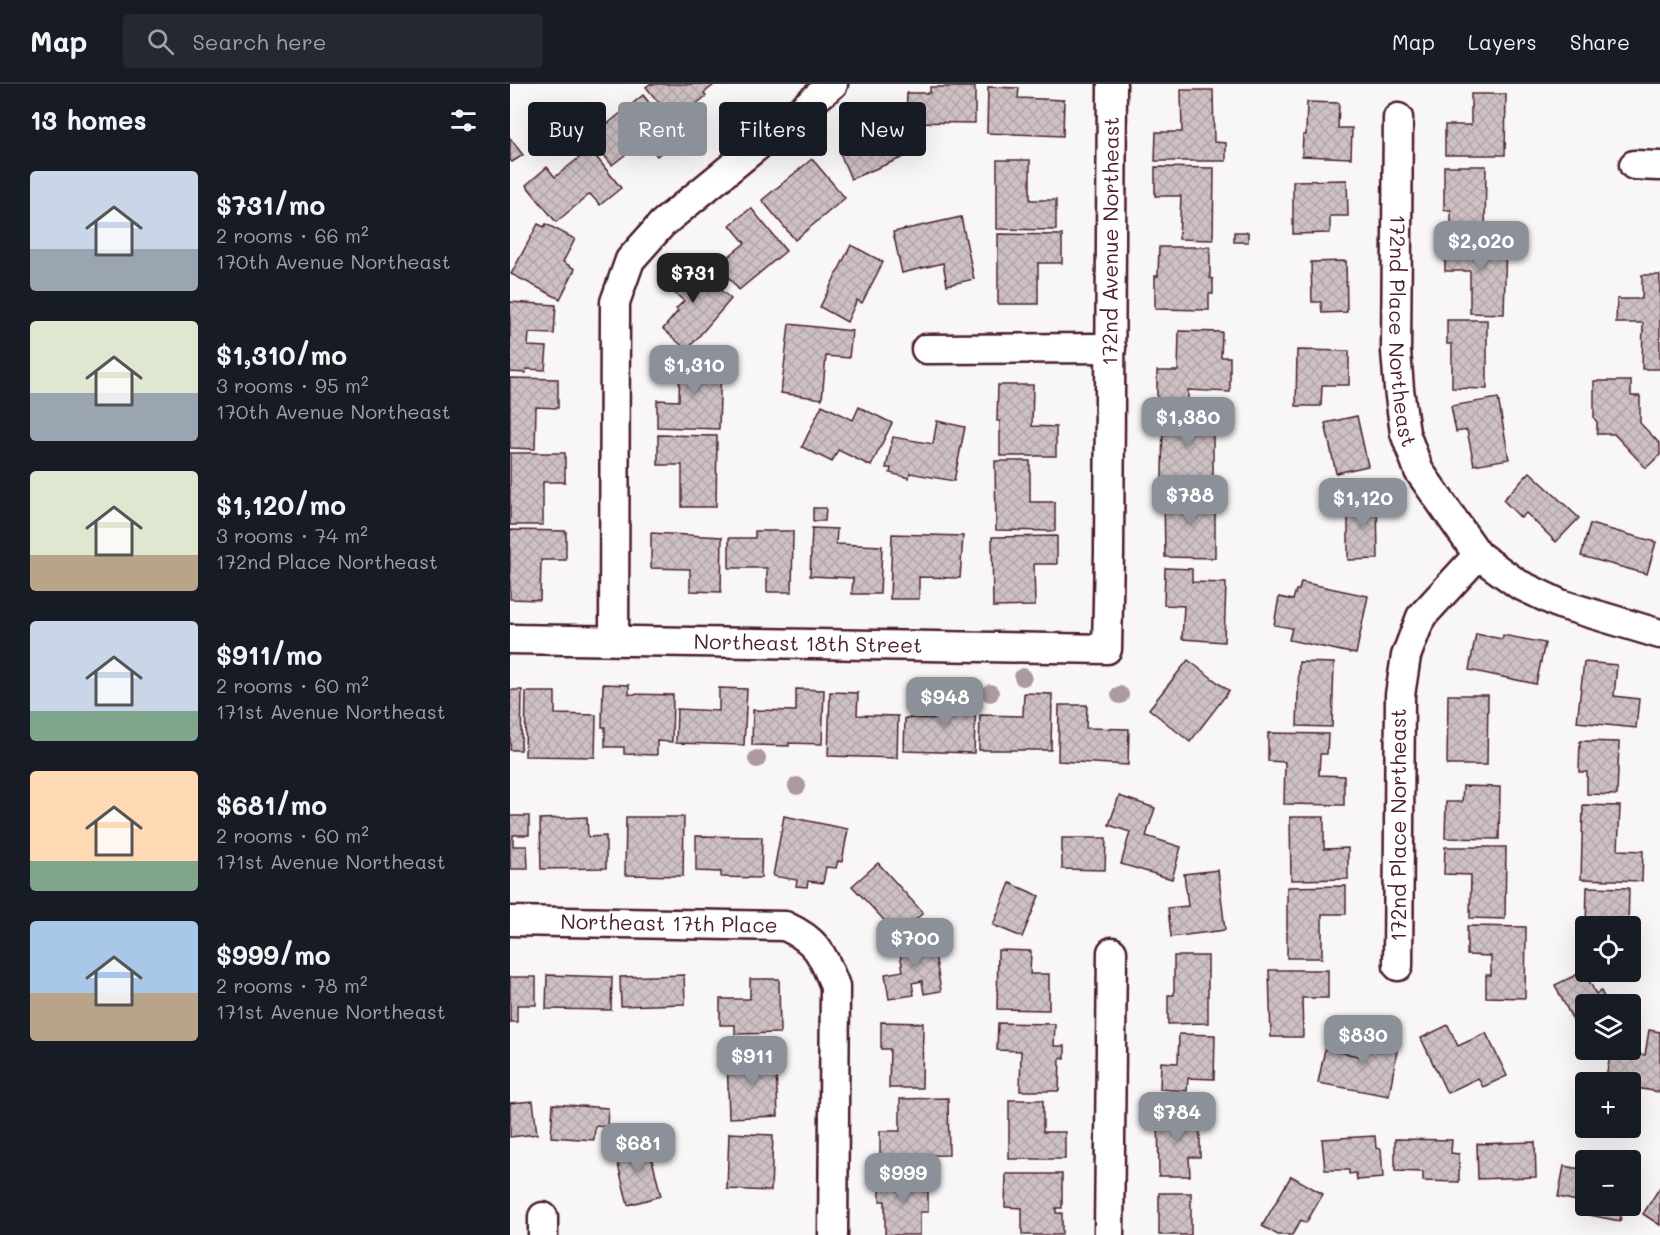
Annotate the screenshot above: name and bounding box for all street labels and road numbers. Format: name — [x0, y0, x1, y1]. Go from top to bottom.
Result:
street label: 172nd Avenue Northeast — [1095, 116, 1124, 366]
street label: 172nd Place Northeast — [1384, 214, 1424, 450]
street label: Northeast 18th Street — [693, 627, 923, 658]
street label: 172nd Place Northeast — [1384, 709, 1411, 941]
street label: Northeast 17th Place — [560, 907, 778, 938]

